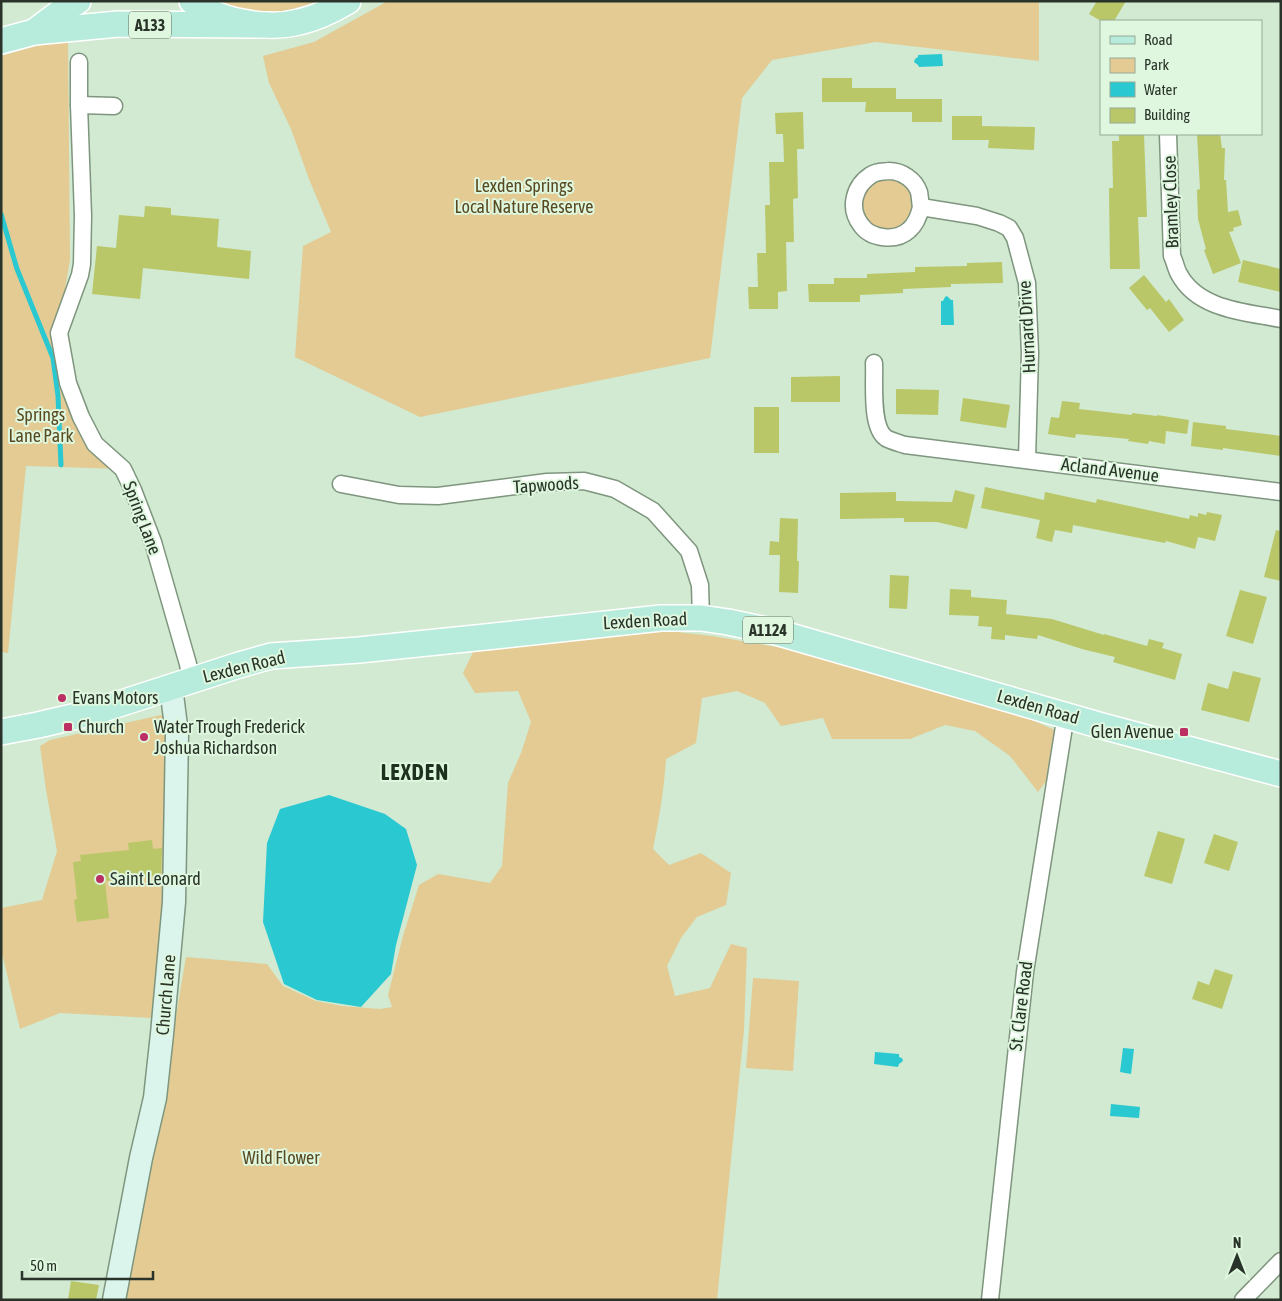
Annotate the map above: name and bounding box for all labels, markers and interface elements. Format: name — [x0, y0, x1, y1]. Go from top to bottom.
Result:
road number: A133 — [129, 12, 171, 38]
legend — [1100, 20, 1262, 135]
text: Road — [1144, 31, 1173, 48]
text: Park — [1144, 56, 1169, 73]
text: Water — [1144, 81, 1177, 98]
text: Building — [1144, 106, 1190, 123]
street label: Bramley Close — [1158, 155, 1183, 249]
park label: Lexden Springs Local Nature Reserve — [455, 175, 593, 217]
street label: Hurnard Drive — [1014, 280, 1039, 374]
park label: Springs Lane Park — [9, 404, 73, 446]
street label: Acland Avenue — [1060, 453, 1160, 486]
street label: Tapwoods — [512, 472, 579, 497]
street label: Spring Lane — [119, 478, 166, 557]
street label: Lexden Road — [602, 608, 688, 633]
road number: A1124 — [743, 616, 793, 644]
street label: Lexden Road — [200, 646, 287, 687]
street label: Lexden Road — [995, 685, 1082, 728]
place label: Evans Motors — [72, 687, 158, 708]
marker: Evans Motors — [56, 692, 68, 704]
place label: Church — [78, 716, 124, 737]
place label: Water Trough Frederick Joshua Richardson — [154, 716, 305, 758]
marker: Church — [62, 721, 74, 733]
place label: Glen Avenue — [1091, 721, 1174, 742]
marker: Glen Avenue — [1178, 726, 1190, 738]
marker: Water Trough Frederick Joshua Richardson — [138, 731, 150, 743]
district label: LEXDEN — [381, 759, 449, 785]
place label: Saint Leonard — [110, 868, 201, 889]
marker: Saint Leonard — [94, 873, 106, 885]
street label: Church Lane — [152, 954, 179, 1036]
street label: St. Clare Road — [1005, 960, 1036, 1052]
park label: Wild Flower — [243, 1147, 320, 1168]
north arrow — [1212, 1231, 1262, 1281]
text: N — [1233, 1235, 1241, 1251]
scale bar — [22, 1248, 154, 1280]
text: 50 m — [30, 1257, 57, 1274]

